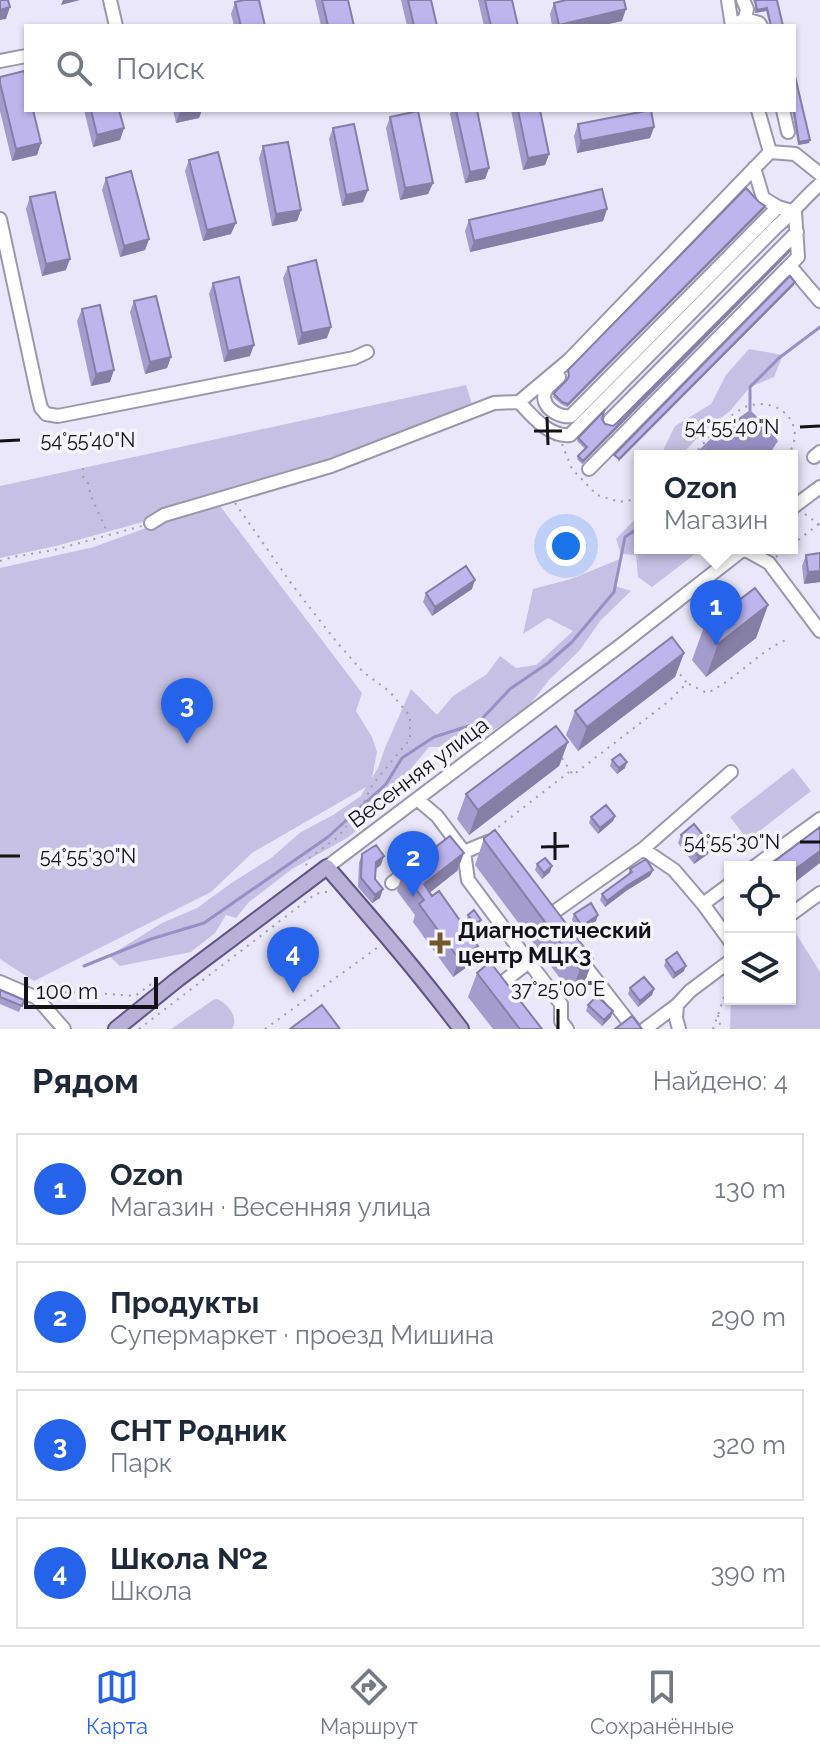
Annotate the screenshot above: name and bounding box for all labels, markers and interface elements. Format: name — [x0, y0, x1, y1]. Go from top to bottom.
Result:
search box — [24, 24, 796, 112]
icon: search — [52, 46, 96, 90]
text: Поиск — [116, 51, 205, 86]
text: 54°55'40"N — [684, 415, 780, 439]
text: 54°55'40"N — [40, 428, 136, 452]
popup — [634, 450, 798, 554]
text: Ozon — [664, 470, 737, 505]
text: Магазин — [664, 505, 768, 535]
your location — [546, 526, 586, 566]
pin: 1 — [690, 580, 742, 646]
pin: 3 — [161, 678, 213, 744]
street label: Весенняя улица — [343, 711, 493, 833]
text: 54°55'30"N — [684, 830, 780, 854]
pin: 2 — [387, 831, 439, 897]
text: 54°55'30"N — [40, 844, 136, 868]
map controls — [724, 861, 796, 1005]
button: locate — [724, 861, 796, 933]
place label: Диагностический центр МЦК3 — [458, 917, 651, 968]
pin: 4 — [267, 927, 319, 993]
marker: Диагностический центр МЦК3 — [429, 932, 451, 954]
button: layers — [724, 933, 796, 1005]
scale bar — [24, 973, 158, 1009]
text: 37°25'00"E — [511, 977, 605, 1001]
text: 100 m — [36, 978, 98, 1004]
text: Рядом — [32, 1061, 139, 1101]
text: Найдено: 4 — [653, 1066, 788, 1096]
text: Ozon — [110, 1157, 183, 1192]
text: 1 — [54, 1174, 66, 1204]
text: 130 m — [715, 1174, 786, 1204]
text: Магазин · Весенняя улица — [110, 1192, 431, 1222]
text: Продукты — [110, 1285, 259, 1320]
text: 2 — [53, 1302, 67, 1332]
text: 290 m — [711, 1302, 786, 1332]
text: Супермаркет · проезд Мишина — [110, 1320, 494, 1350]
text: СНТ Родник — [110, 1413, 287, 1448]
text: 3 — [53, 1430, 67, 1460]
text: 320 m — [712, 1430, 786, 1460]
text: Парк — [110, 1448, 172, 1478]
text: Школа №2 — [110, 1541, 268, 1576]
text: 4 — [53, 1558, 67, 1588]
text: 390 m — [710, 1558, 786, 1588]
text: Школа — [110, 1576, 192, 1606]
tab: Карта — [86, 1665, 148, 1739]
tab: Маршрут — [320, 1665, 418, 1739]
tab: Сохранённые — [590, 1665, 734, 1739]

